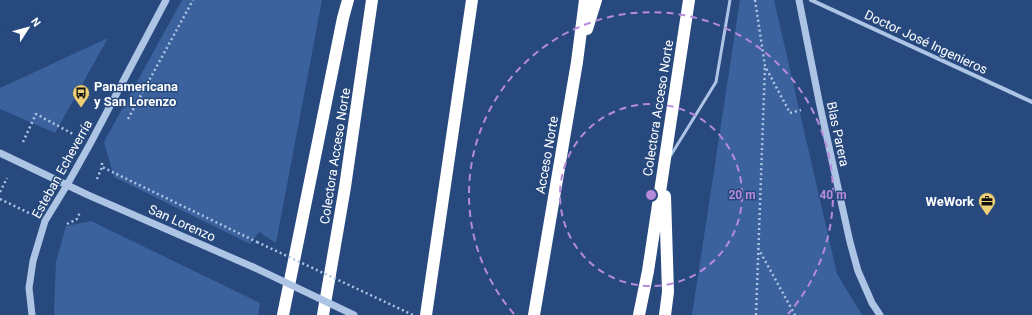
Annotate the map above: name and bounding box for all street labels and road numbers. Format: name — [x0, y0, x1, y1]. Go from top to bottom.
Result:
street label: Doctor José Ingenieros — [862, 7, 990, 77]
street label: Colectora Acceso Norte — [640, 39, 676, 177]
street label: Colectora Acceso Norte — [317, 87, 353, 225]
street label: Blas Parera — [824, 100, 852, 168]
street label: Acceso Norte — [533, 115, 561, 195]
street label: Esteban Echeverría — [29, 117, 95, 221]
street label: San Lorenzo — [146, 202, 218, 244]

